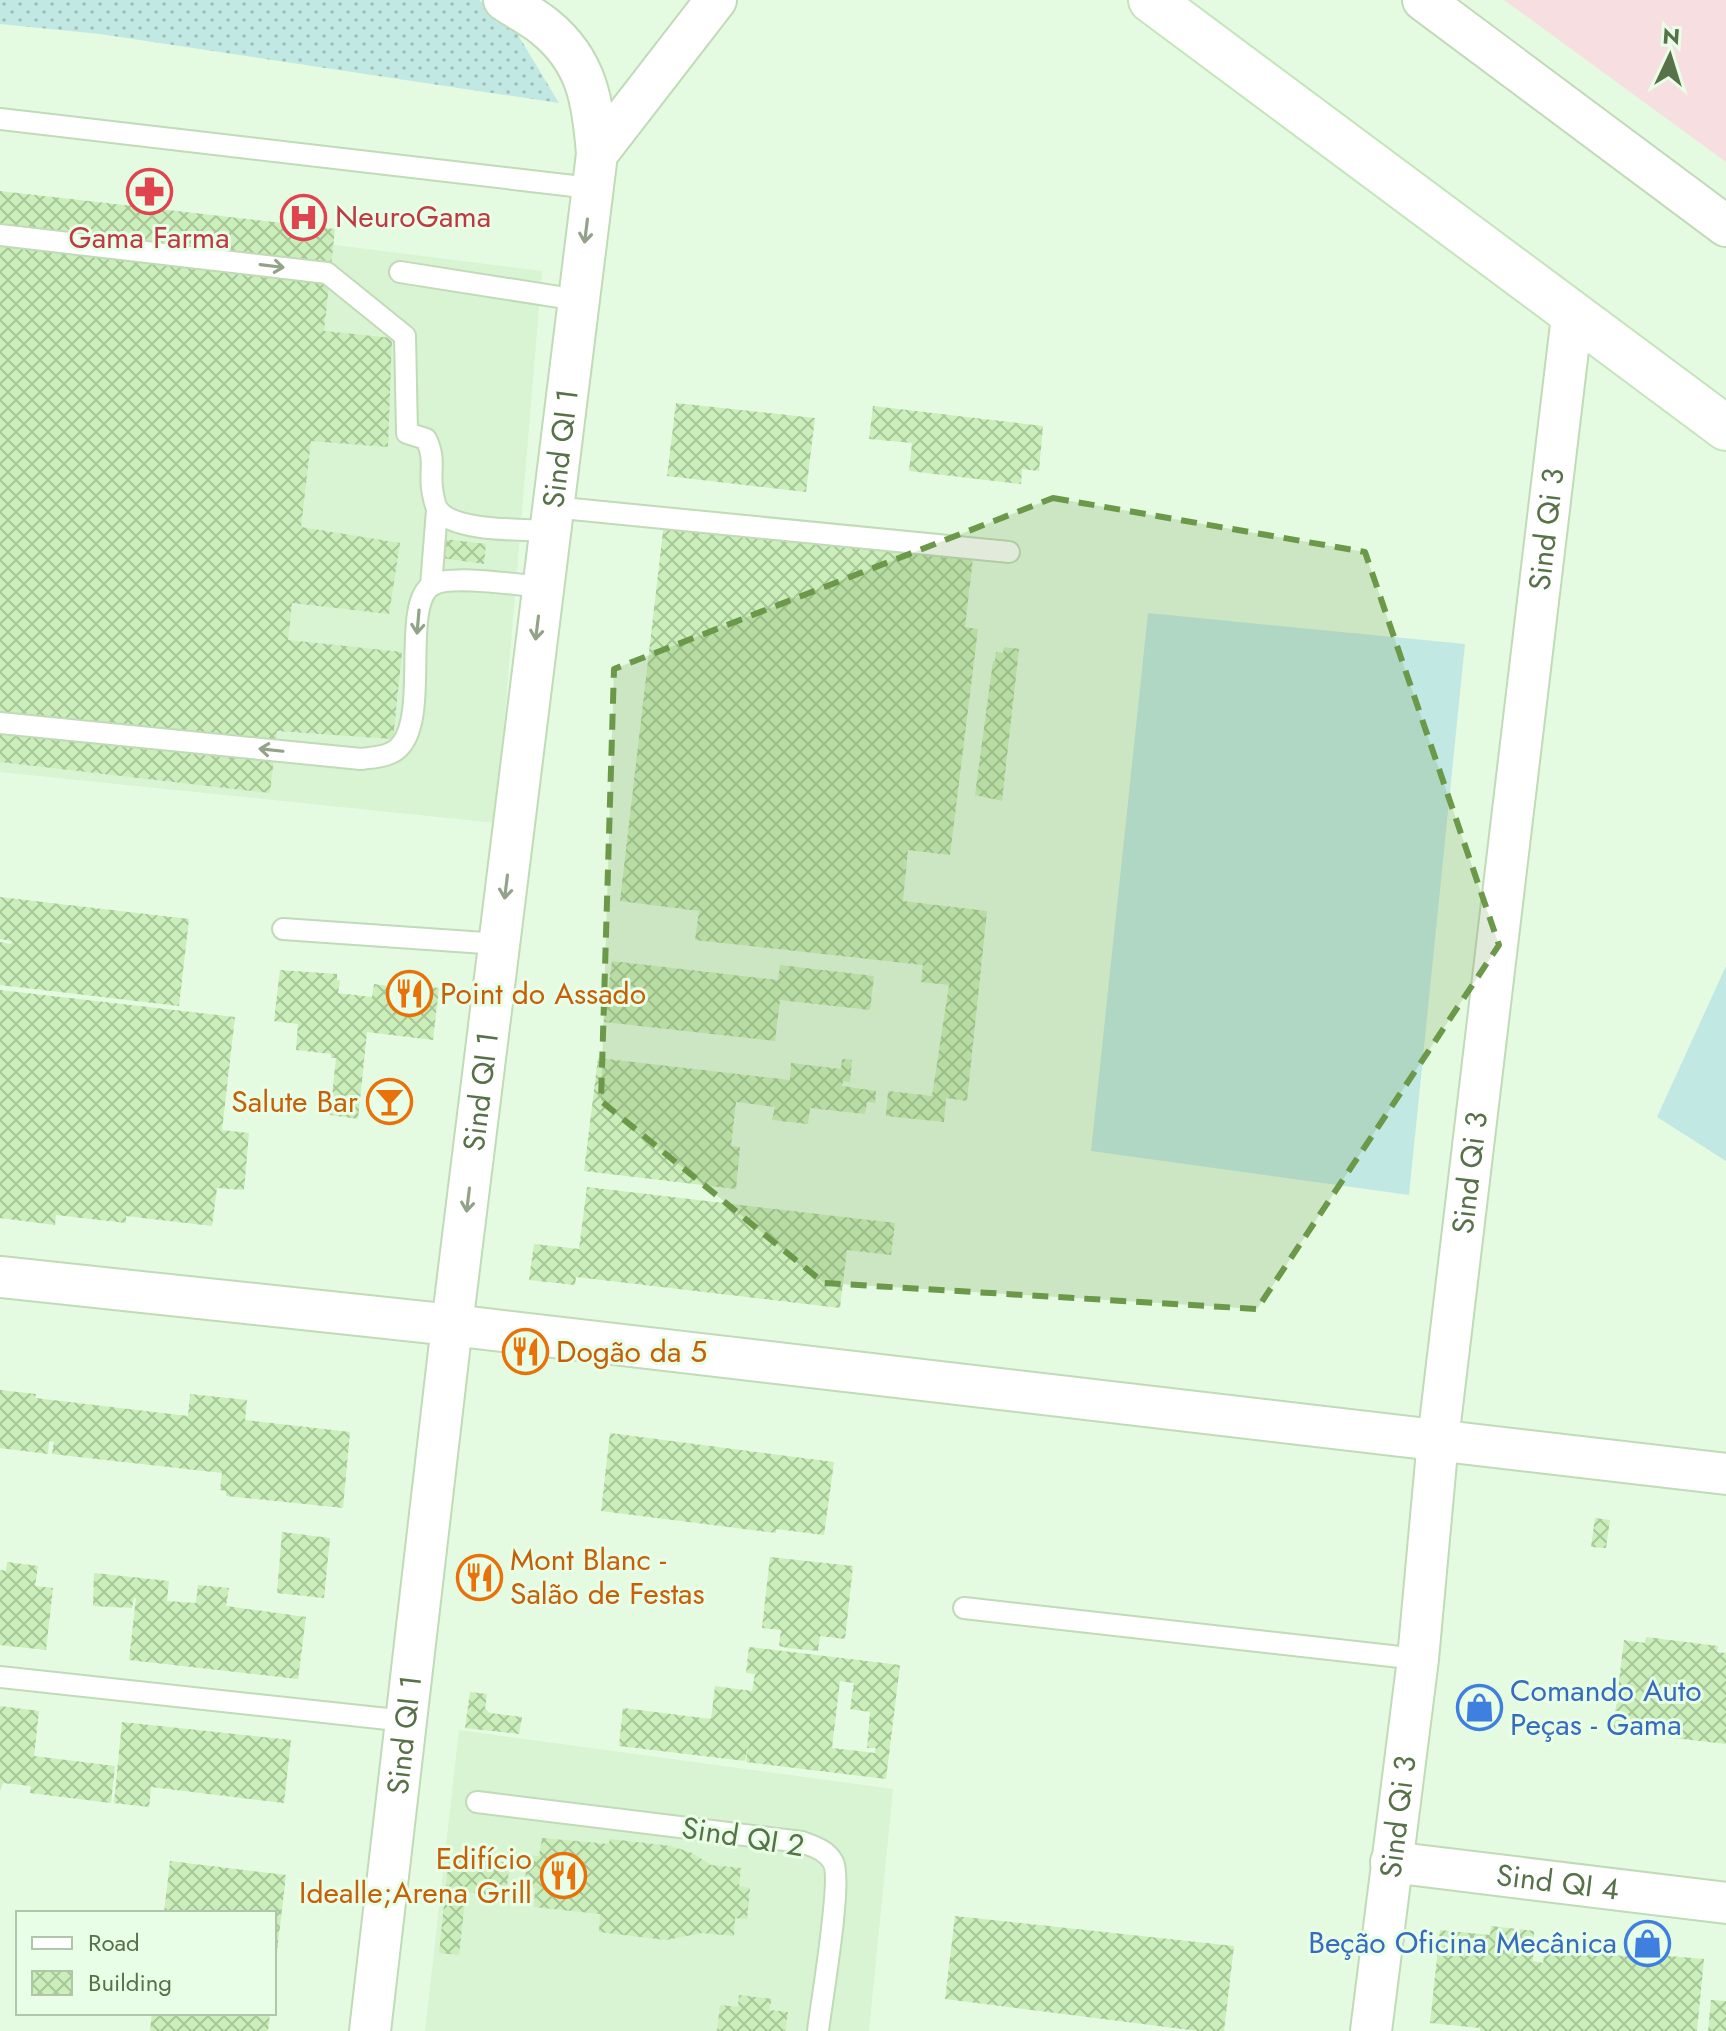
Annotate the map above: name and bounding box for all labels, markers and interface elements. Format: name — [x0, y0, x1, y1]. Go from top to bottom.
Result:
north arrow — [1630, 16, 1710, 96]
text: N — [1662, 19, 1681, 53]
pharmacy icon: Gama Farma — [125, 168, 173, 216]
hospital icon: NeuroGama — [280, 193, 328, 241]
place label: NeuroGama — [335, 195, 491, 238]
place label: Gama Farma — [68, 216, 230, 259]
one-way arrow — [578, 218, 593, 244]
one-way arrow — [258, 259, 285, 274]
street label: Sind QI 1 — [531, 386, 589, 510]
street label: Sind Qi 3 — [1517, 466, 1575, 593]
one-way arrow — [410, 608, 425, 635]
one-way arrow — [530, 615, 545, 641]
one-way arrow — [258, 743, 285, 758]
one-way arrow — [498, 873, 513, 899]
restaurant icon: Point do Assado — [385, 970, 433, 1018]
place label: Point do Assado — [440, 972, 646, 1015]
street label: Sind QI 1 — [452, 1029, 509, 1154]
bar icon: Salute Bar — [365, 1078, 413, 1126]
place label: Salute Bar — [231, 1080, 359, 1123]
street label: Sind Qi 3 — [1441, 1109, 1498, 1236]
one-way arrow — [460, 1186, 475, 1213]
restaurant icon: Dogão da 5 — [501, 1328, 549, 1376]
place label: Dogão da 5 — [556, 1330, 707, 1373]
place label: Mont Blanc - Salão de Festas — [510, 1538, 705, 1615]
restaurant icon: Mont Blanc - Salão de Festas — [455, 1553, 503, 1601]
place label: Comando Auto Peças - Gama — [1510, 1669, 1702, 1746]
street label: Sind QI 1 — [376, 1673, 432, 1797]
shop icon: Comando Auto Peças - Gama — [1455, 1684, 1503, 1732]
street label: Sind Qi 3 — [1369, 1753, 1427, 1880]
street label: Sind QI 2 — [679, 1806, 807, 1867]
place label: Edifício Idealle;Arena Grill — [299, 1837, 532, 1914]
restaurant icon: Edifício Idealle;Arena Grill — [539, 1852, 587, 1900]
street label: Sind QI 4 — [1494, 1853, 1622, 1911]
legend — [16, 1911, 276, 2015]
shop icon: Beção Oficina Mecânica — [1624, 1919, 1672, 1967]
place label: Beção Oficina Mecânica — [1308, 1921, 1617, 1964]
text: Road — [88, 1925, 140, 1960]
text: Building — [88, 1965, 172, 2000]

